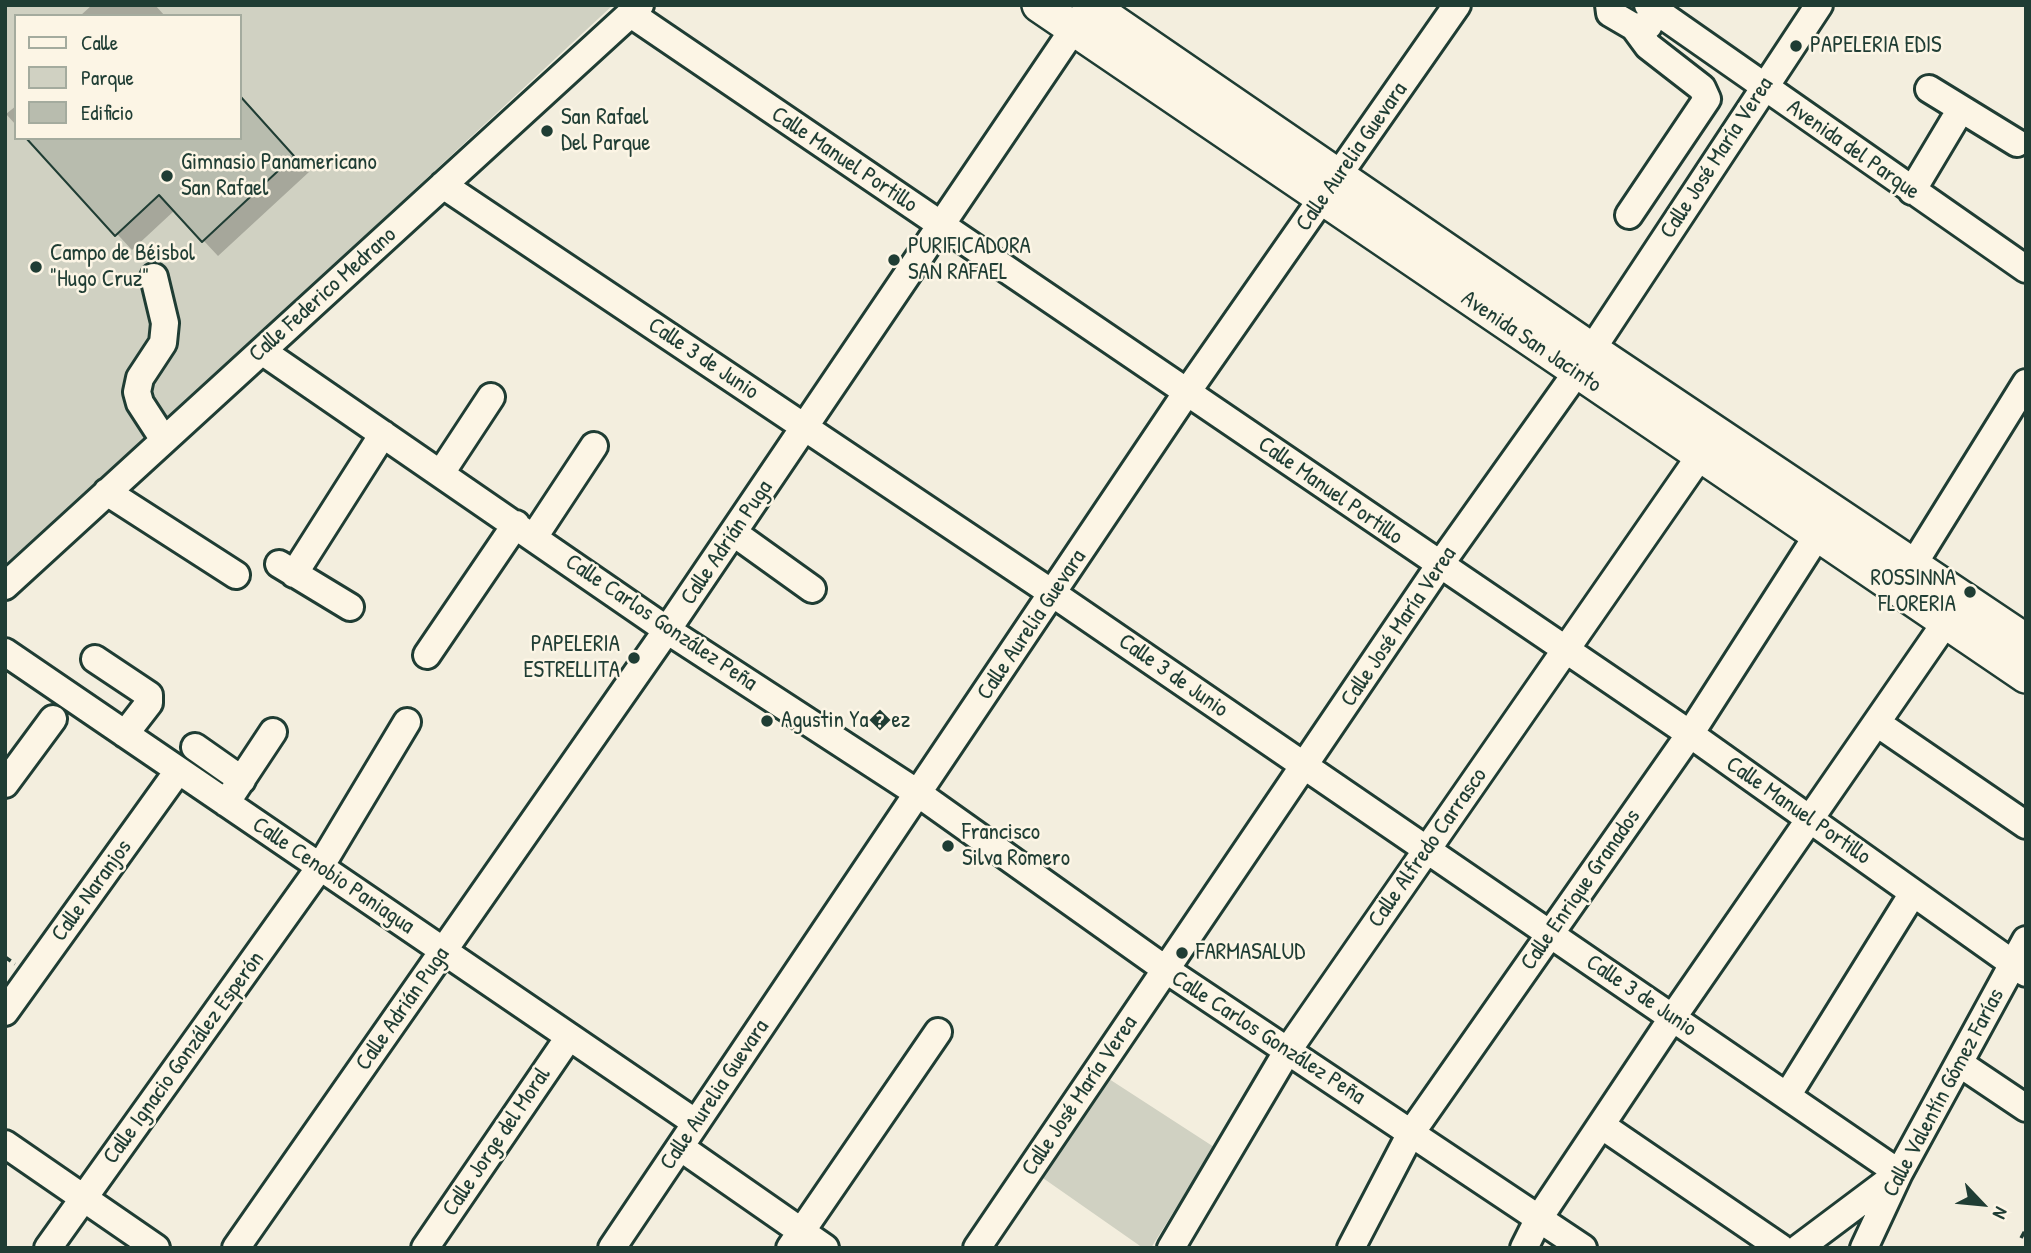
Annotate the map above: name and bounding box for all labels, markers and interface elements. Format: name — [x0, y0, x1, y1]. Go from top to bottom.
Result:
legend — [14, 14, 242, 140]
text: Calle — [81, 28, 118, 57]
place label: PAPELERIA EDIS — [1810, 32, 1942, 60]
marker: PAPELERIA EDIS — [1788, 38, 1804, 54]
text: Parque — [81, 63, 134, 92]
street label: Calle José María Verea — [1654, 72, 1780, 244]
street label: Calle Aurelia Guevara — [1290, 77, 1414, 237]
street label: Avenida del Parque — [1781, 94, 1925, 206]
text: Edificio — [81, 98, 133, 127]
street label: Calle Manuel Portillo — [766, 101, 922, 219]
place label: San Rafael Del Parque — [561, 104, 650, 158]
marker: San Rafael Del Parque — [539, 123, 555, 139]
place label: Gimnasio Panamericano San Rafael — [181, 149, 377, 203]
marker: Gimnasio Panamericano San Rafael — [159, 168, 175, 184]
street label: Calle Federico Medrano — [244, 222, 402, 368]
place label: PURIFICADORA SAN RAFAEL — [908, 233, 1031, 287]
place label: Campo de Béisbol "Hugo Cruz" — [50, 240, 195, 294]
marker: PURIFICADORA SAN RAFAEL — [886, 252, 902, 268]
marker: Campo de Béisbol "Hugo Cruz" — [28, 259, 44, 275]
street label: Avenida San Jacinto — [1456, 285, 1606, 399]
street label: Calle 3 de Junio — [642, 312, 764, 406]
street label: Calle Manuel Portillo — [1252, 431, 1408, 551]
street label: Calle Adrián Puga — [675, 475, 779, 611]
street label: Calle José María Verea — [1335, 542, 1463, 712]
street label: Calle Aurelia Guevara — [971, 545, 1093, 705]
street label: Calle Carlos González Peña — [560, 548, 762, 698]
place label: ROSSINNA FLORERIA — [1871, 565, 1956, 619]
marker: ROSSINNA FLORERIA — [1962, 584, 1978, 600]
street label: Calle 3 de Junio — [1113, 628, 1233, 724]
place label: PAPELERIA ESTRELLITA — [523, 631, 620, 685]
marker: PAPELERIA ESTRELLITA — [626, 650, 642, 666]
place label: Agustin Ya�ez — [781, 707, 910, 735]
marker: Agustin Ya�ez — [759, 713, 775, 729]
street label: Calle Manuel Portillo — [1720, 751, 1876, 871]
street label: Calle Alfredo Carrasco — [1363, 763, 1493, 933]
street label: Calle Enrique Granados — [1515, 804, 1647, 976]
street label: Calle Cenobio Paniagua — [247, 812, 419, 940]
place label: Francisco Silva Romero — [962, 819, 1070, 873]
street label: Calle Naranjos — [46, 835, 138, 947]
marker: Francisco Silva Romero — [940, 838, 956, 854]
place label: FARMASALUD — [1196, 939, 1305, 967]
street label: Calle Adrián Puga — [350, 942, 456, 1076]
marker: FARMASALUD — [1174, 945, 1190, 961]
street label: Calle Ignacio González Esperón — [98, 946, 270, 1170]
street label: Calle 3 de Junio — [1580, 949, 1702, 1043]
street label: Calle Carlos González Peña — [1166, 965, 1370, 1111]
street label: Calle Valentín Gómez Farías — [1877, 984, 2011, 1202]
street label: Calle José María Verea — [1016, 1011, 1144, 1181]
street label: Calle Aurelia Guevara — [654, 1015, 776, 1175]
street label: Calle Jorge del Moral — [437, 1062, 557, 1222]
north arrow — [1947, 1169, 2017, 1239]
text: N — [1987, 1203, 2015, 1223]

